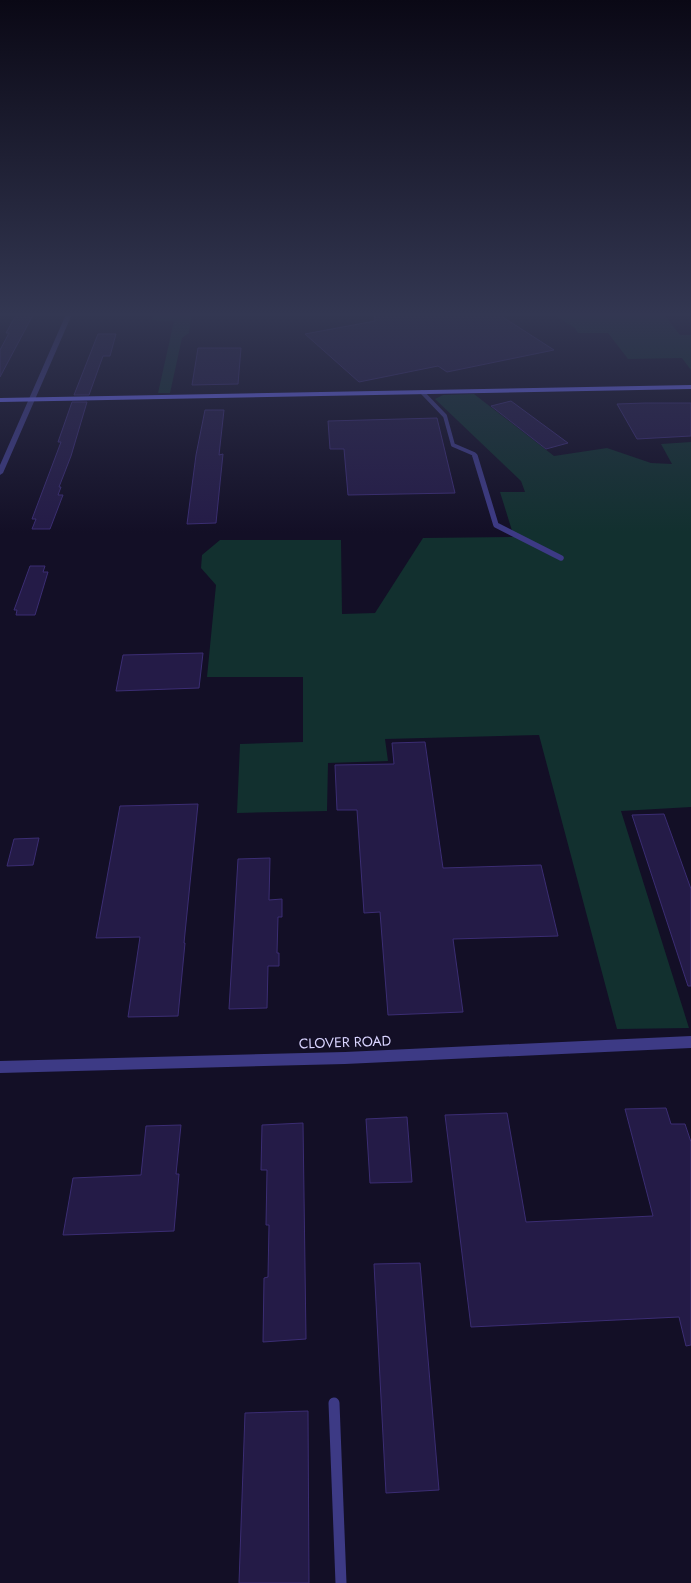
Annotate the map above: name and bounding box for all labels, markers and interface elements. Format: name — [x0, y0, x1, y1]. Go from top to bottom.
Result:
street label: CLOVER ROAD — [299, 1030, 391, 1054]

